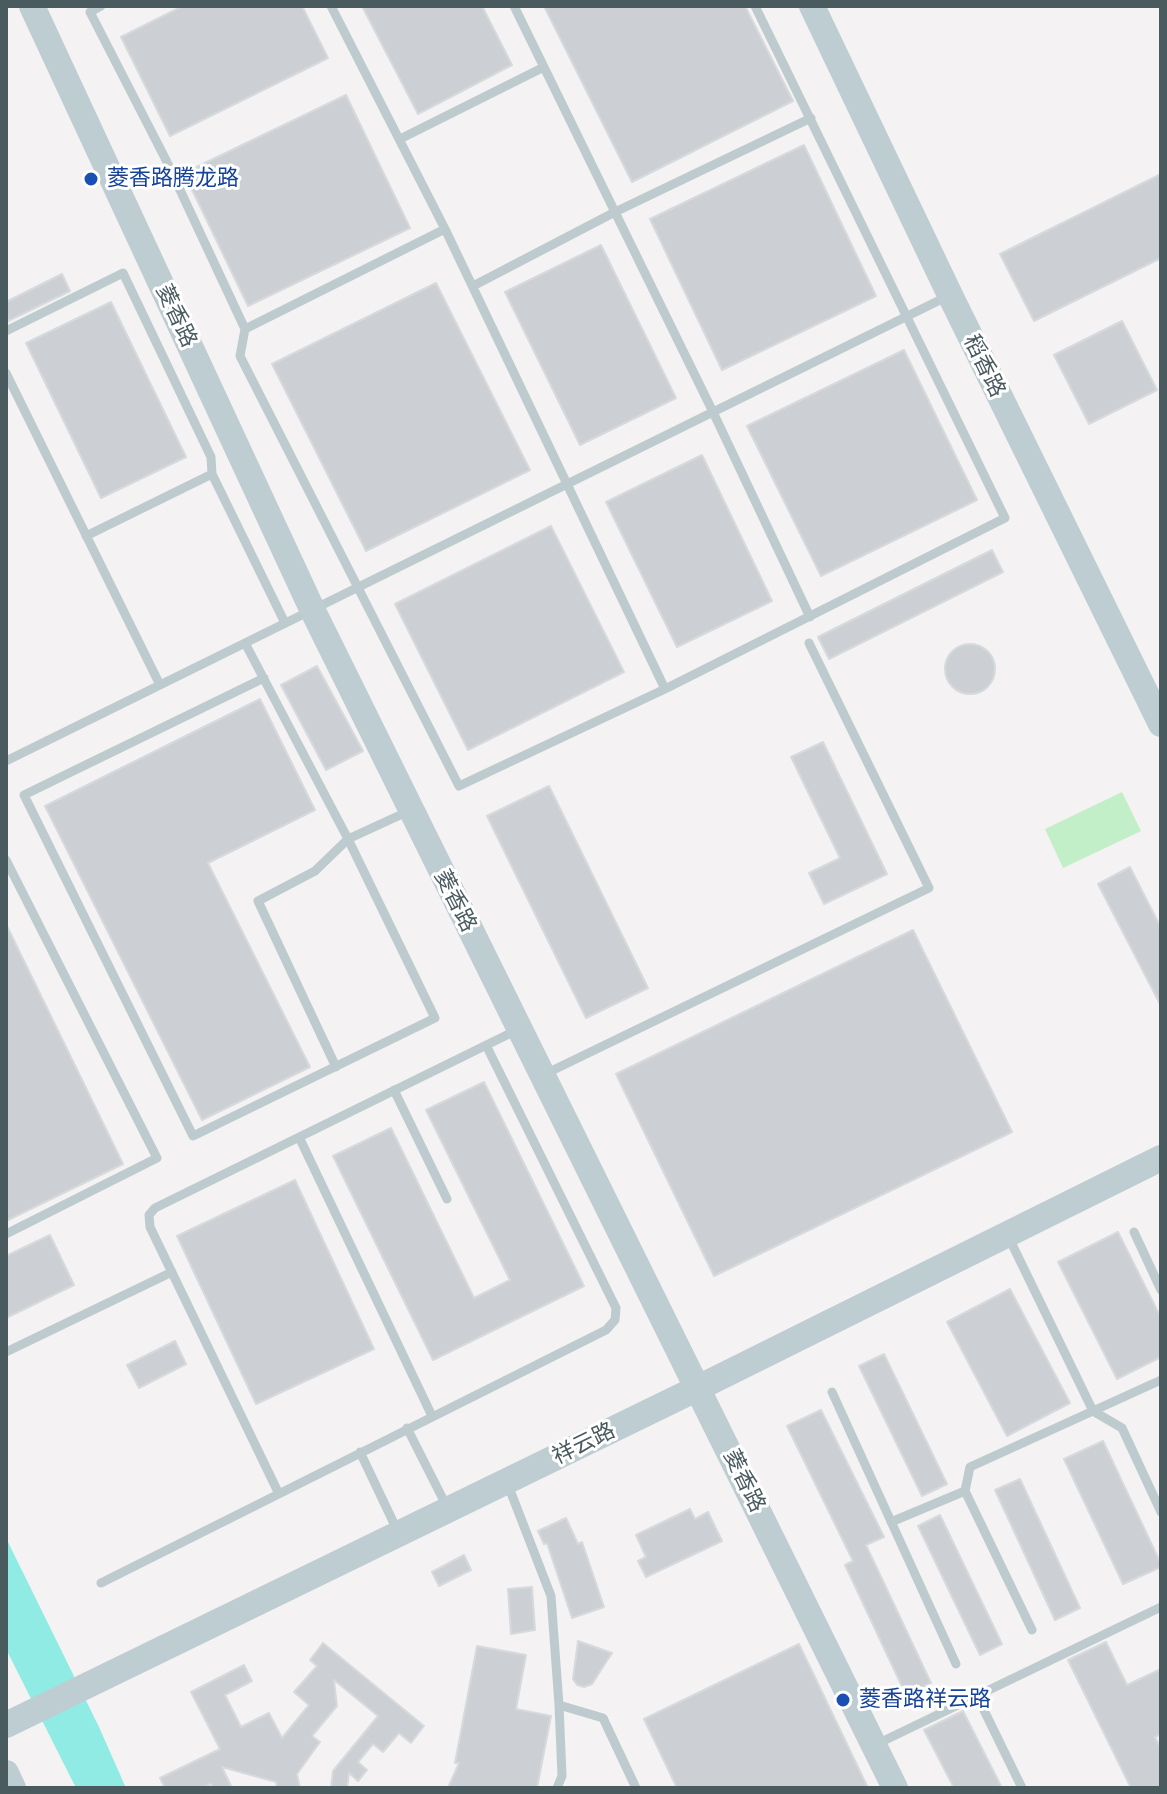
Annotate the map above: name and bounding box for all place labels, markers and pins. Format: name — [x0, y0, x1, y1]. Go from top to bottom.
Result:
place label: 菱香路腾龙路 — [107, 166, 239, 192]
marker: 菱香路腾龙路 — [82, 170, 100, 188]
place label: 菱香路祥云路 — [859, 1687, 991, 1713]
marker: 菱香路祥云路 — [834, 1691, 852, 1709]

